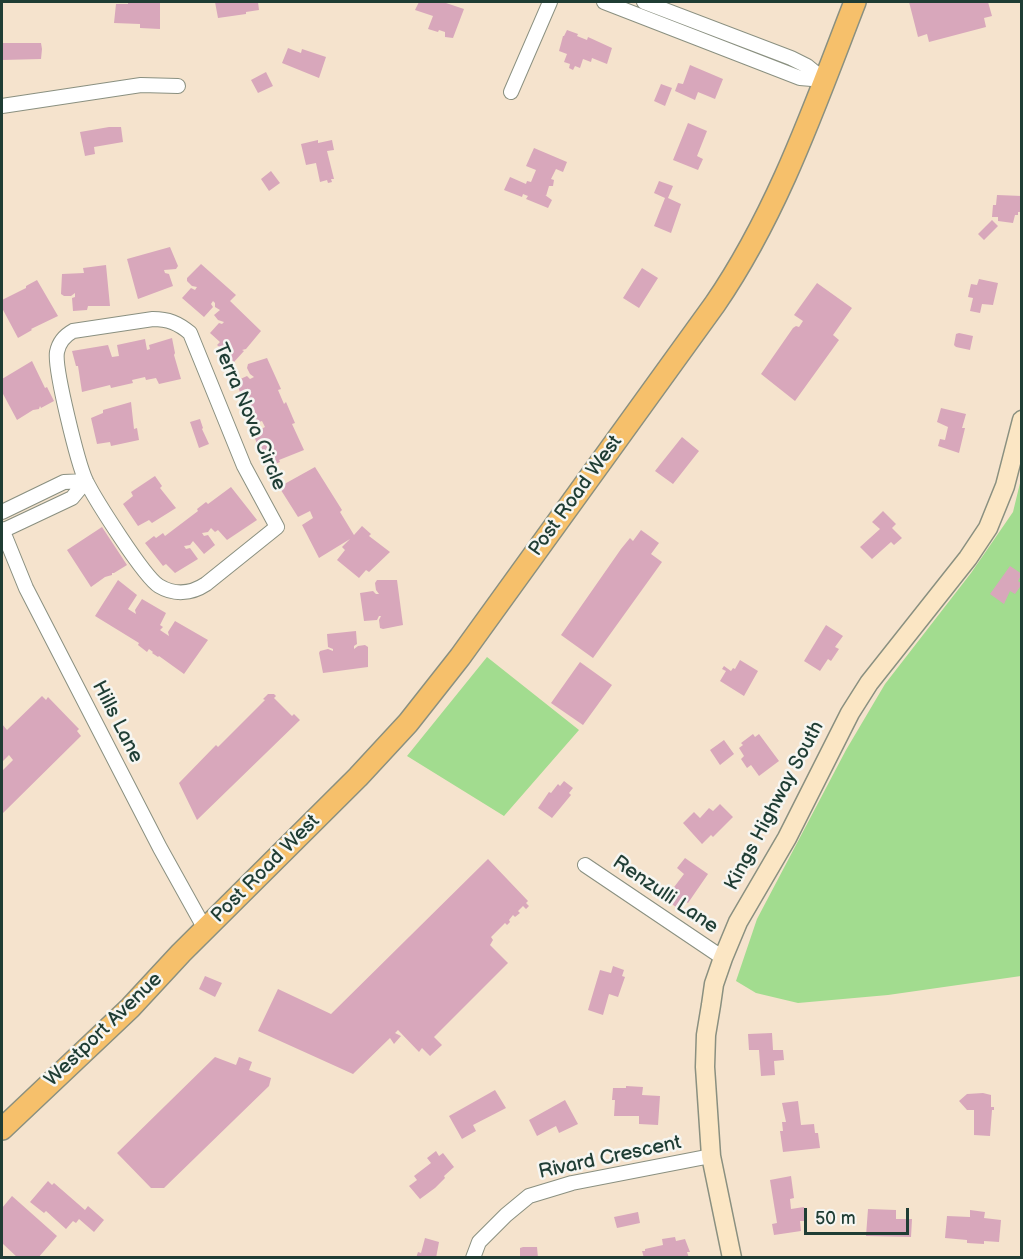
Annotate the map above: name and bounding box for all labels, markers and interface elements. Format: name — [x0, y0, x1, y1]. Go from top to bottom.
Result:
street label: Terra Nova Circle — [207, 340, 291, 494]
street label: Post Road West — [524, 431, 628, 561]
street label: Hills Lane — [86, 677, 148, 767]
street label: Kings Highway South — [720, 717, 830, 895]
street label: Post Road West — [207, 810, 325, 928]
street label: Renzulli Lane — [608, 851, 722, 939]
street label: Westport Avenue — [40, 968, 168, 1092]
street label: Rivard Crescent — [536, 1131, 684, 1185]
scale bar — [807, 1196, 912, 1234]
text: 50 m — [815, 1208, 856, 1229]

